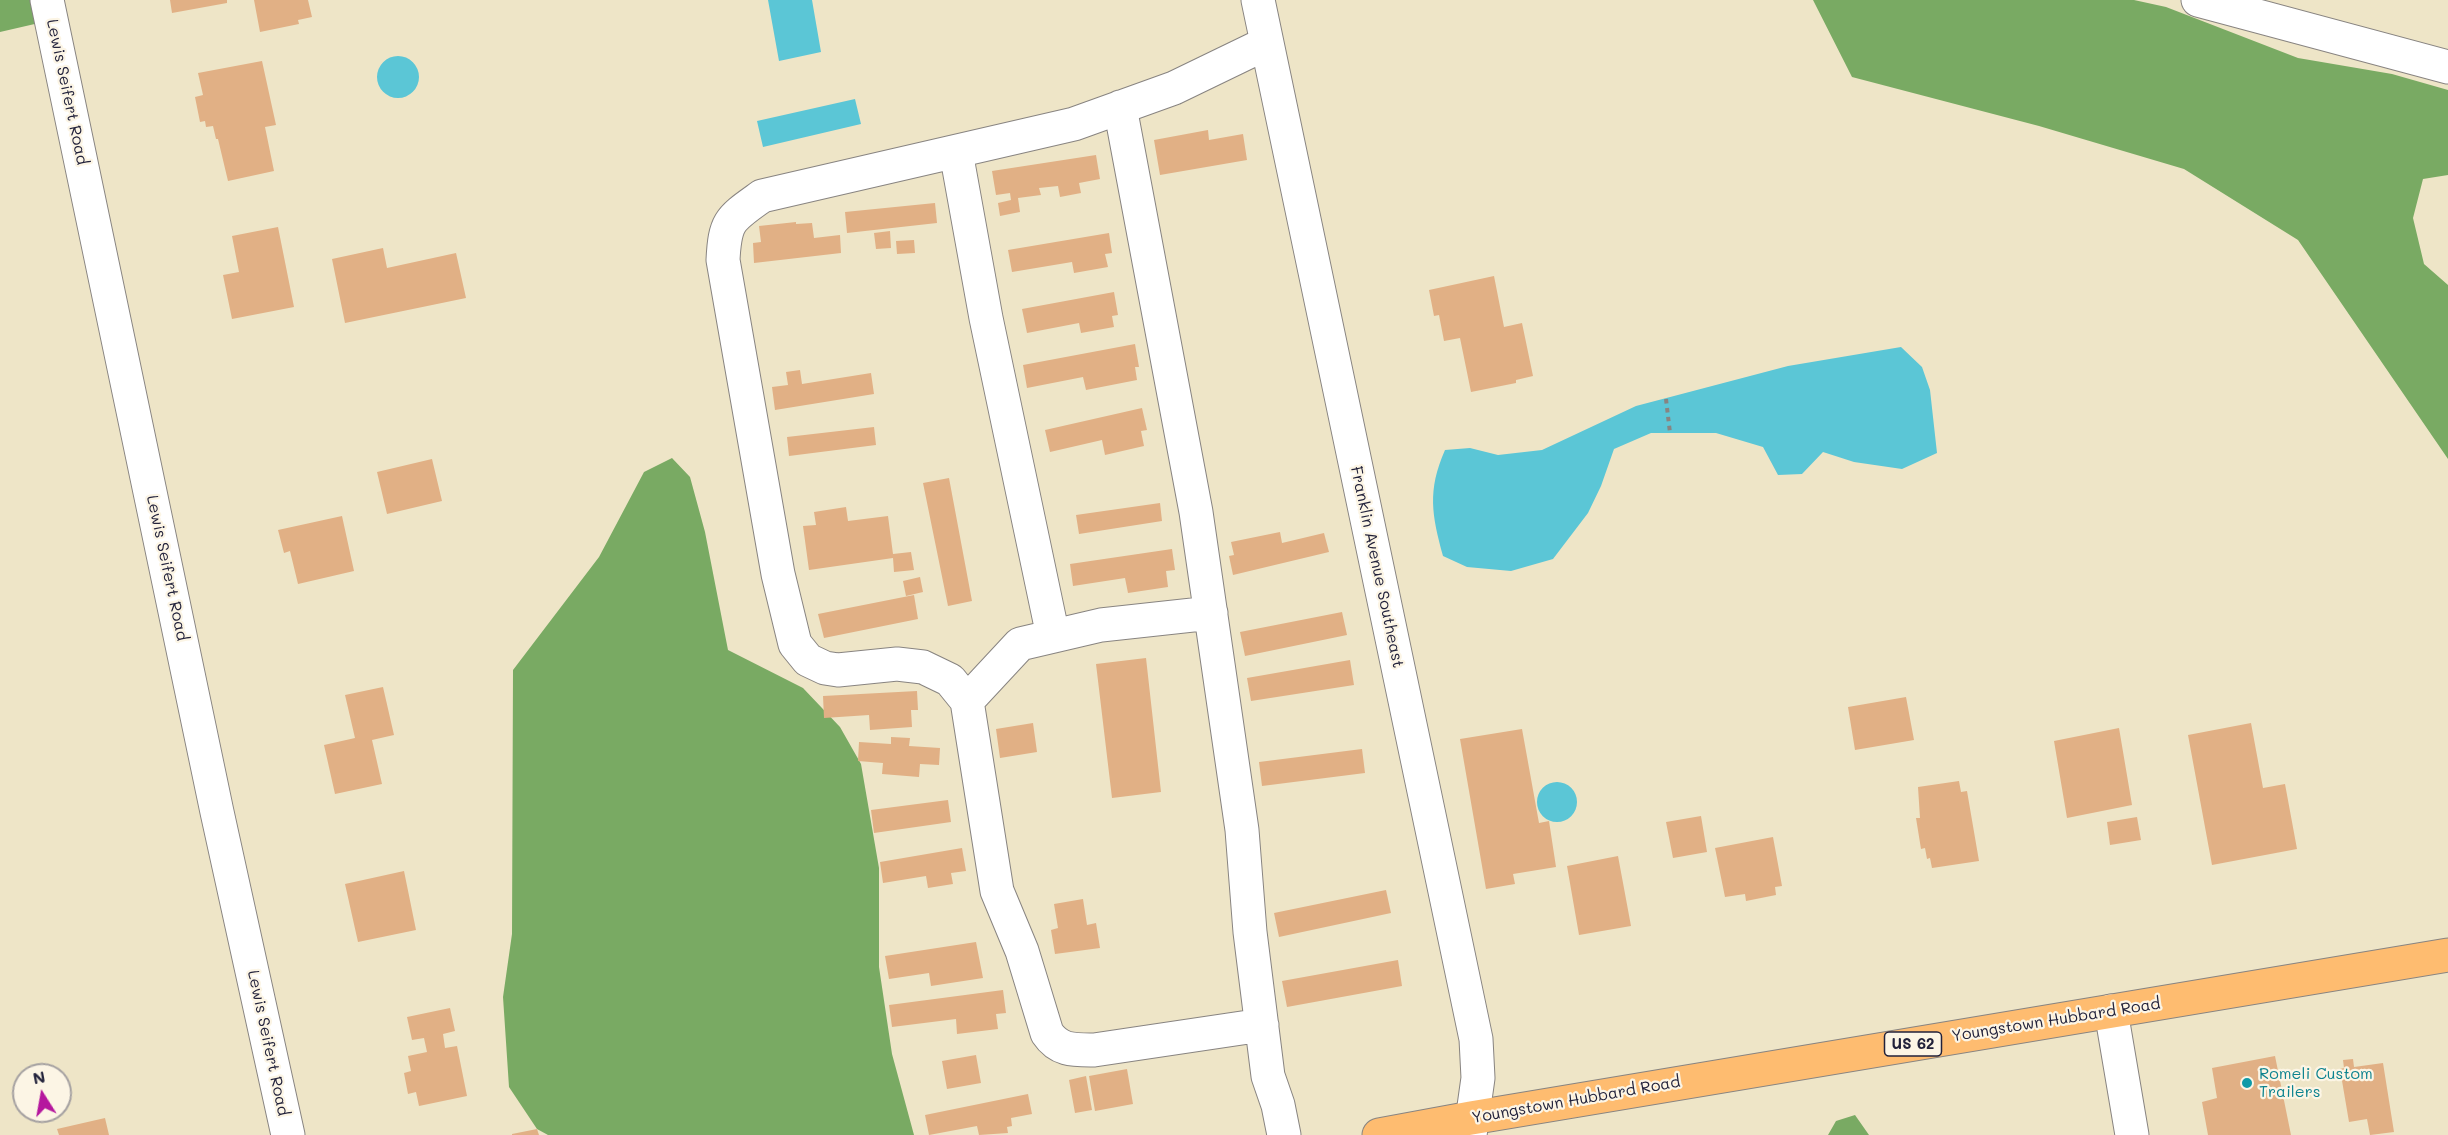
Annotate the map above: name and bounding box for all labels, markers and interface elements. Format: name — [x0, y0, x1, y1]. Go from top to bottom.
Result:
street label: Lewis Seifert Road — [42, 17, 92, 167]
street label: Franklin Avenue Southeast — [1346, 464, 1408, 670]
street label: Lewis Seifert Road — [142, 493, 192, 643]
street label: Lewis Seifert Road — [243, 968, 293, 1118]
street label: Youngstown Hubbard Road — [1950, 994, 2162, 1046]
road number: US 62 — [1884, 1032, 1942, 1056]
north arrow — [12, 1063, 72, 1123]
place label: Romeli Custom Trailers — [2259, 1064, 2373, 1102]
text: N — [31, 1065, 47, 1088]
street label: Youngstown Hubbard Road — [1470, 1072, 1682, 1128]
marker: Romeli Custom Trailers — [2240, 1076, 2254, 1090]

